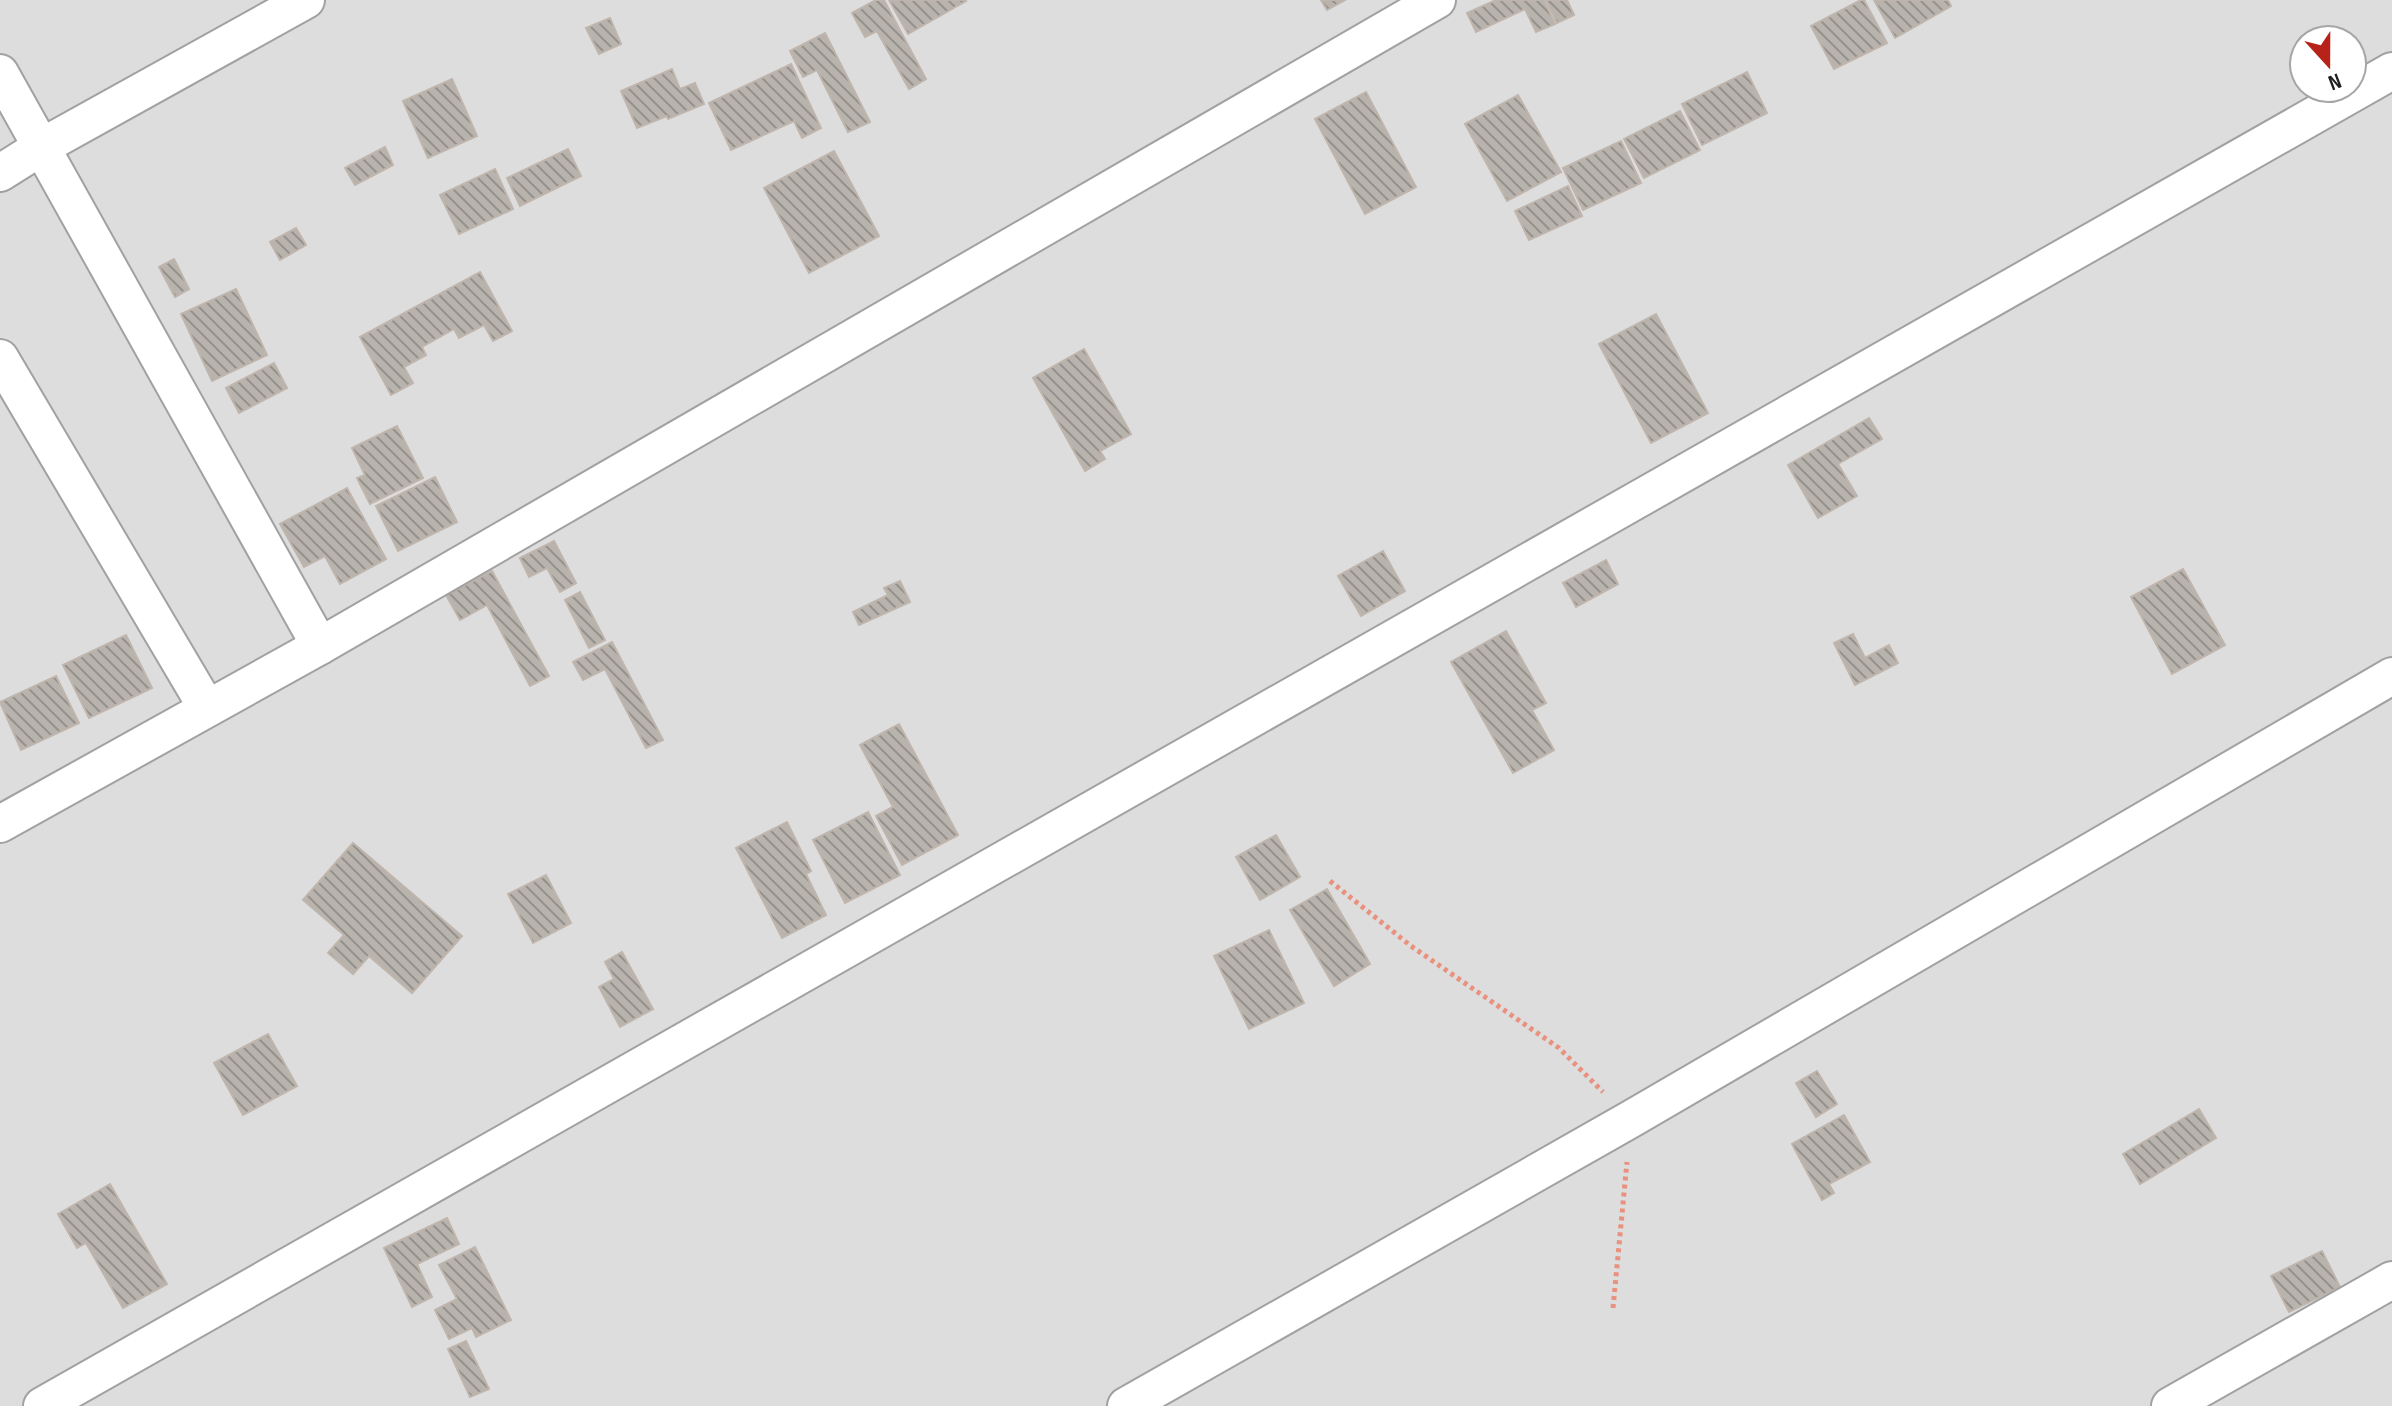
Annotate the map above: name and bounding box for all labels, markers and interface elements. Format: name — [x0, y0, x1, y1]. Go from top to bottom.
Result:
north arrow — [2288, 24, 2368, 104]
text: N — [2324, 67, 2345, 96]

